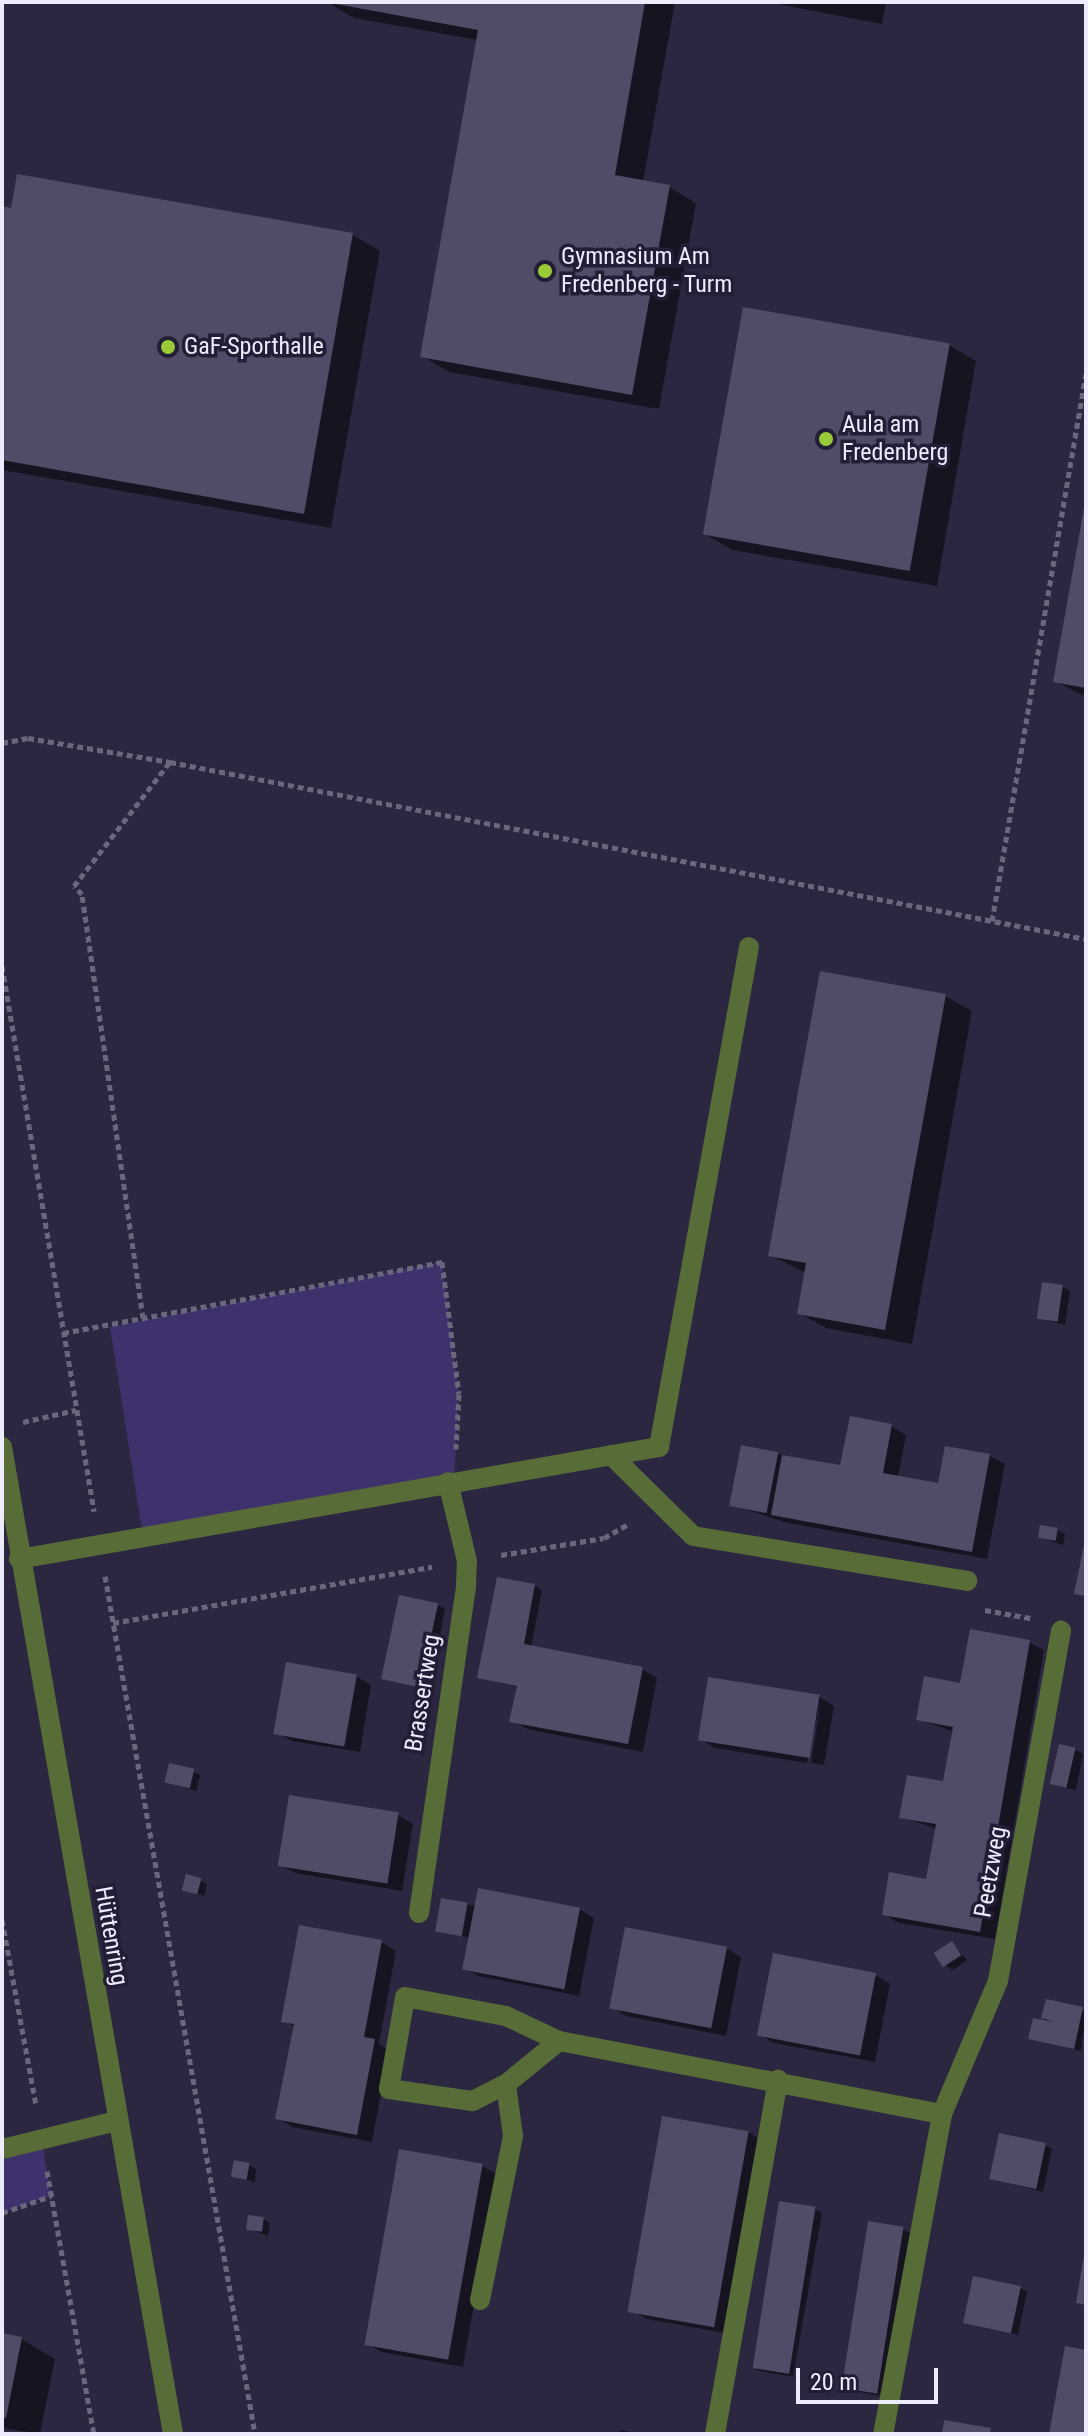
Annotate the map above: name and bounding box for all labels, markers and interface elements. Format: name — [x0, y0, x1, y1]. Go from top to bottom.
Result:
place label: Gymnasium Am Fredenberg - Turm — [561, 243, 733, 299]
marker: Gymnasium Am Fredenberg - Turm — [536, 262, 554, 280]
place label: GaF-Sporthalle — [184, 333, 324, 361]
marker: GaF-Sporthalle — [159, 338, 177, 356]
place label: Aula am Fredenberg — [842, 411, 948, 467]
marker: Aula am Fredenberg — [817, 430, 835, 448]
street label: Brassertweg — [400, 1632, 446, 1754]
street label: Peetzweg — [969, 1824, 1013, 1920]
street label: Hüttenring — [88, 1884, 134, 1988]
scale bar — [800, 2352, 942, 2402]
text: 20 m — [810, 2368, 857, 2396]

